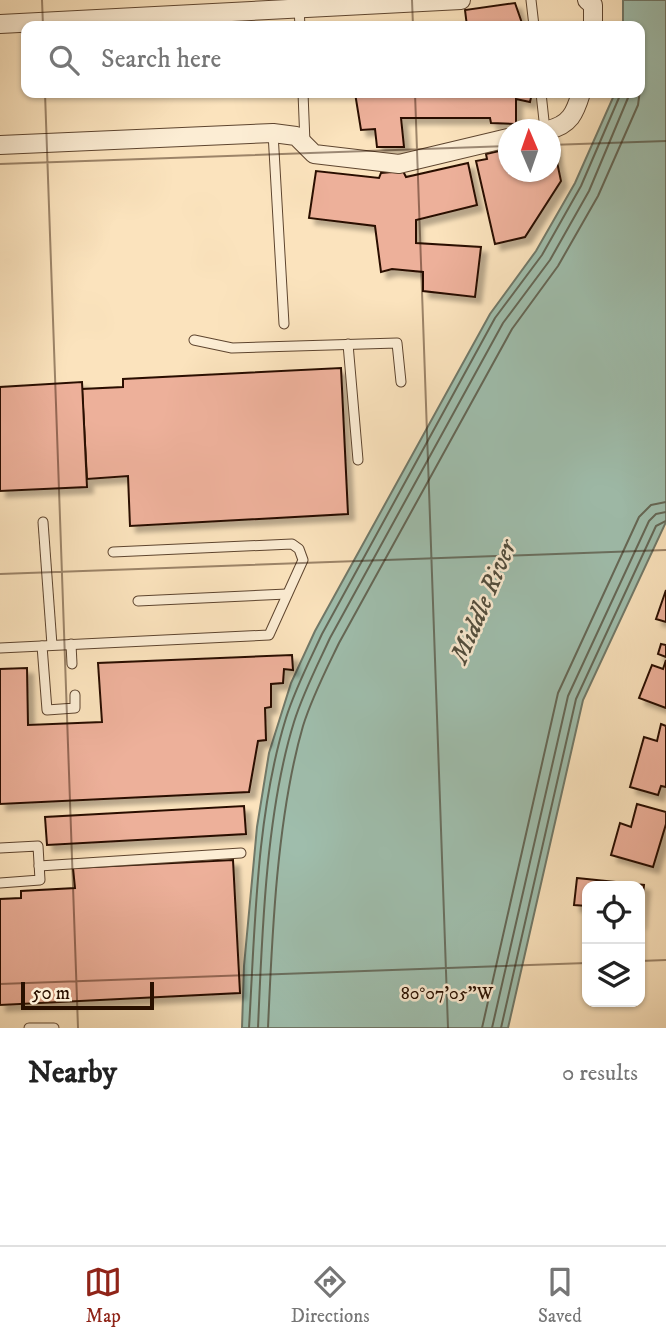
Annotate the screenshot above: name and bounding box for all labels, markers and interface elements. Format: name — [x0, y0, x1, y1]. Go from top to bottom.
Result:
search box — [21, 21, 645, 98]
icon: search — [45, 41, 83, 79]
text: Search here — [101, 43, 221, 76]
north arrow — [498, 119, 561, 182]
water label: Middle River — [442, 534, 525, 670]
map controls — [582, 881, 645, 1007]
button: locate — [582, 881, 645, 944]
button: layers — [582, 944, 645, 1007]
scale bar — [21, 979, 154, 1011]
text: 50 m — [32, 982, 70, 1005]
text: 80°07'05"W — [401, 983, 494, 1005]
text: Nearby — [28, 1055, 117, 1092]
text: 0 results — [562, 1059, 638, 1088]
tab: Map — [84, 1263, 122, 1328]
tab: Directions — [291, 1263, 370, 1328]
tab: Saved — [538, 1263, 582, 1328]

